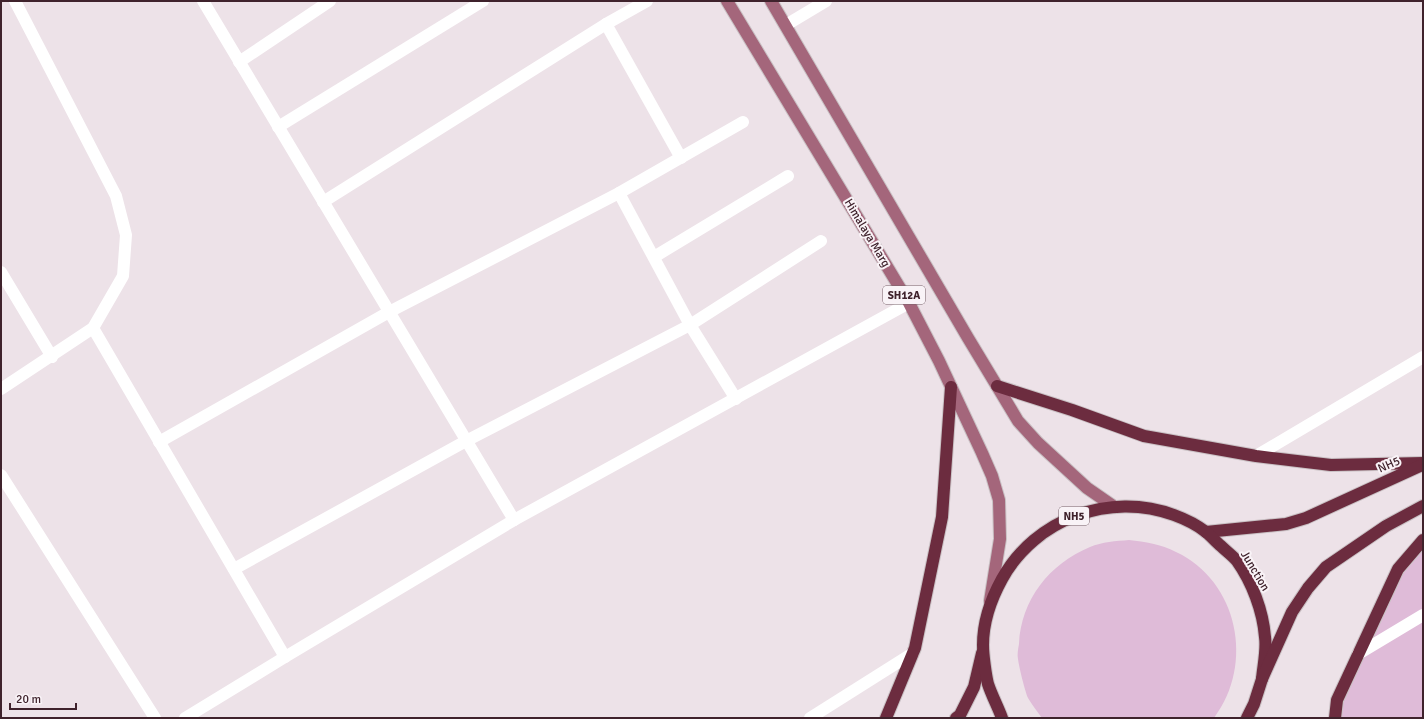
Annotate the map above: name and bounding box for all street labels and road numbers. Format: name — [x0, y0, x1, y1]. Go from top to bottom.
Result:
street label: Himalaya Marg — [841, 196, 893, 270]
road number: SH12A — [883, 286, 925, 304]
street label: NH5 — [1376, 454, 1402, 476]
road number: NH5 — [1059, 507, 1089, 525]
street label: Junction — [1237, 548, 1273, 594]

